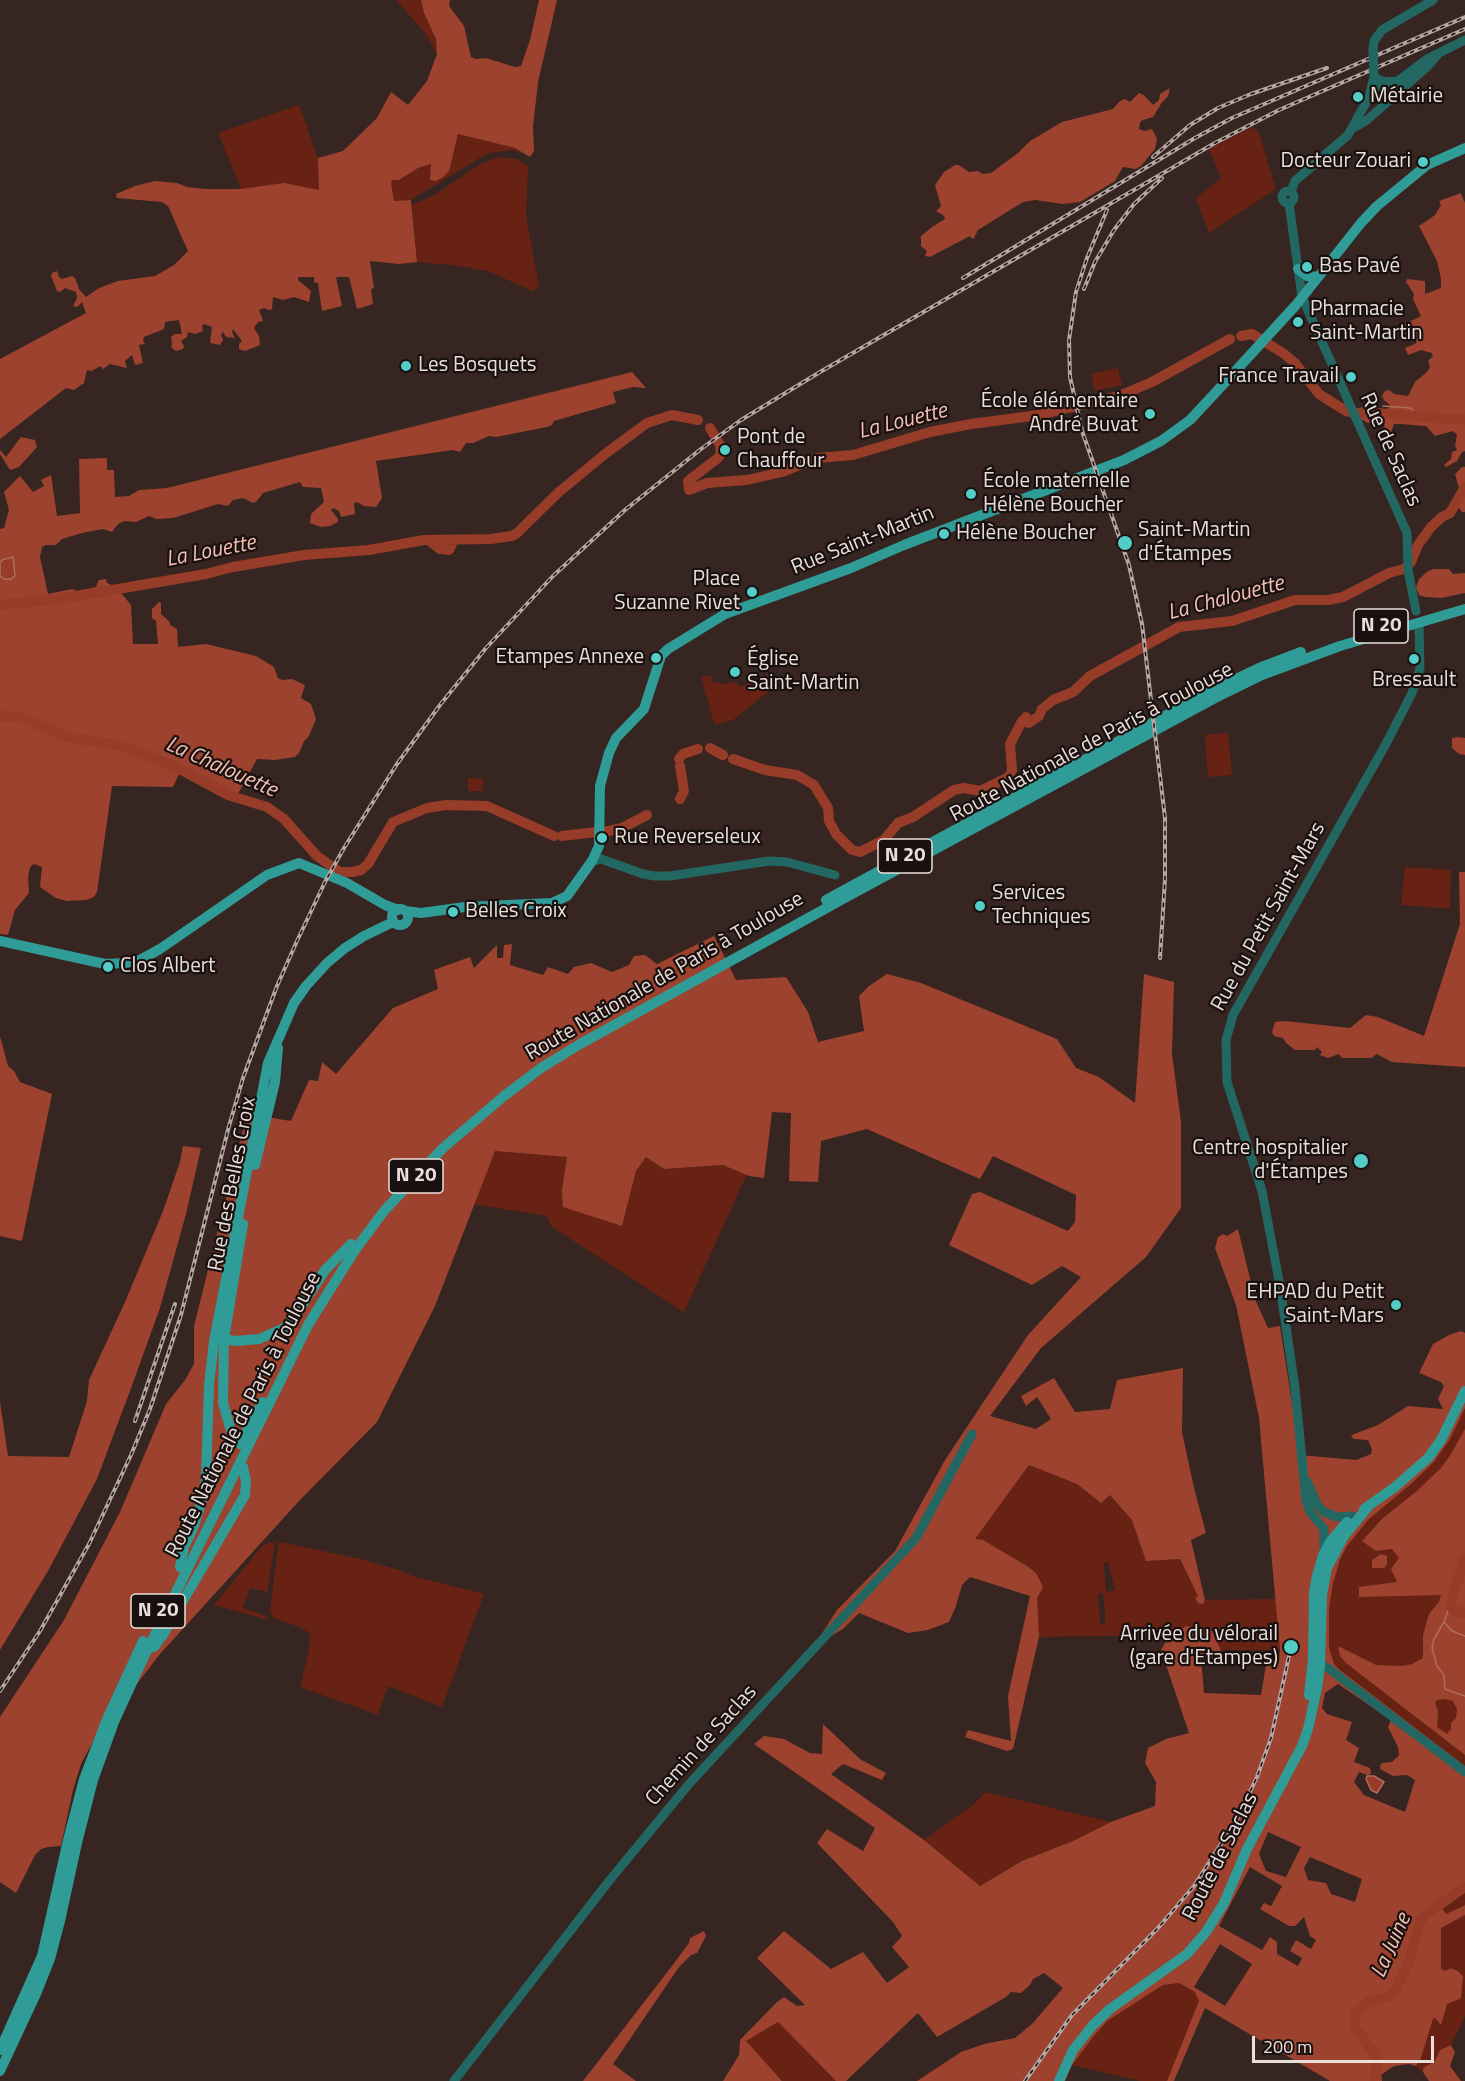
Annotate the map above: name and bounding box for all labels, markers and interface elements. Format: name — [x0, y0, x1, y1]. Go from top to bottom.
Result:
place label: Métairie — [1370, 84, 1443, 110]
marker: Métairie — [1351, 90, 1365, 104]
place label: Docteur Zouari — [1281, 149, 1411, 175]
marker: Docteur Zouari — [1416, 155, 1430, 169]
place label: Bas Pavé — [1319, 254, 1400, 280]
marker: Bas Pavé — [1300, 260, 1314, 274]
place label: Pharmacie Saint-Martin — [1310, 297, 1422, 347]
marker: Pharmacie Saint-Martin — [1291, 315, 1305, 329]
place label: Les Bosquets — [418, 353, 537, 379]
marker: Les Bosquets — [399, 359, 413, 373]
place label: France Travail — [1218, 364, 1339, 390]
marker: France Travail — [1344, 370, 1358, 384]
place label: École élémentaire André Buvat — [981, 389, 1138, 439]
street label: Rue de Saclas — [1354, 389, 1426, 511]
water label: La Louette — [856, 398, 950, 446]
marker: École élémentaire André Buvat — [1143, 407, 1157, 421]
place label: Pont de Chauffour — [737, 425, 825, 475]
marker: Pont de Chauffour — [718, 443, 732, 457]
place label: École maternelle Hélène Boucher — [983, 469, 1130, 519]
marker: École maternelle Hélène Boucher — [964, 487, 978, 501]
street label: Rue Saint-Martin — [788, 501, 938, 581]
place label: Saint-Martin d'Étampes — [1138, 518, 1250, 568]
place label: Hélène Boucher — [956, 521, 1096, 547]
marker: Hélène Boucher — [937, 527, 951, 541]
water label: La Louette — [164, 530, 258, 574]
marker: Saint-Martin d'Étampes — [1116, 534, 1134, 552]
place label: Place Suzanne Rivet — [614, 567, 740, 617]
water label: La Chalouette — [1165, 571, 1287, 627]
marker: Place Suzanne Rivet — [745, 585, 759, 599]
road number: N 20 — [1354, 609, 1408, 643]
place label: Etampes Annexe — [496, 645, 644, 671]
place label: Église Saint-Martin — [747, 647, 859, 697]
marker: Etampes Annexe — [649, 651, 663, 665]
marker: Bressault — [1407, 652, 1421, 666]
street label: Route Nationale de Paris à Toulouse — [946, 658, 1238, 828]
marker: Église Saint-Martin — [728, 665, 742, 679]
place label: Bressault — [1372, 668, 1456, 694]
water label: La Chalouette — [161, 732, 281, 804]
street label: Rue du Petit Saint-Mars — [1207, 818, 1331, 1016]
place label: Rue Reverseleux — [614, 825, 761, 851]
marker: Rue Reverseleux — [595, 831, 609, 845]
road number: N 20 — [878, 839, 932, 873]
place label: Services Techniques — [992, 881, 1091, 931]
street label: Route Nationale de Paris à Toulouse — [522, 887, 808, 1067]
place label: Belles Croix — [465, 899, 567, 925]
marker: Services Techniques — [973, 899, 987, 913]
marker: Belles Croix — [446, 905, 460, 919]
place label: Clos Albert — [120, 954, 215, 980]
marker: Clos Albert — [101, 960, 115, 974]
street label: Rue des Belles Croix — [204, 1095, 262, 1273]
place label: Centre hospitalier d'Étampes — [1192, 1136, 1348, 1186]
marker: Centre hospitalier d'Étampes — [1352, 1152, 1370, 1170]
road number: N 20 — [389, 1159, 443, 1193]
street label: Route Nationale de Paris à Toulouse — [161, 1268, 327, 1562]
place label: EHPAD du Petit Saint-Mars — [1247, 1280, 1384, 1330]
marker: EHPAD du Petit Saint-Mars — [1389, 1298, 1403, 1312]
road number: N 20 — [131, 1594, 185, 1628]
place label: Arrivée du vélorail (gare d'Etampes) — [1120, 1622, 1278, 1672]
marker: Arrivée du vélorail (gare d'Etampes) — [1282, 1638, 1300, 1656]
street label: Chemin de Saclas — [641, 1680, 763, 1812]
street label: Route de Saclas — [1178, 1789, 1264, 1925]
water label: La Juine — [1366, 1910, 1418, 1982]
scale bar — [1255, 2024, 1436, 2062]
text: 200 m — [1263, 2033, 1312, 2060]

